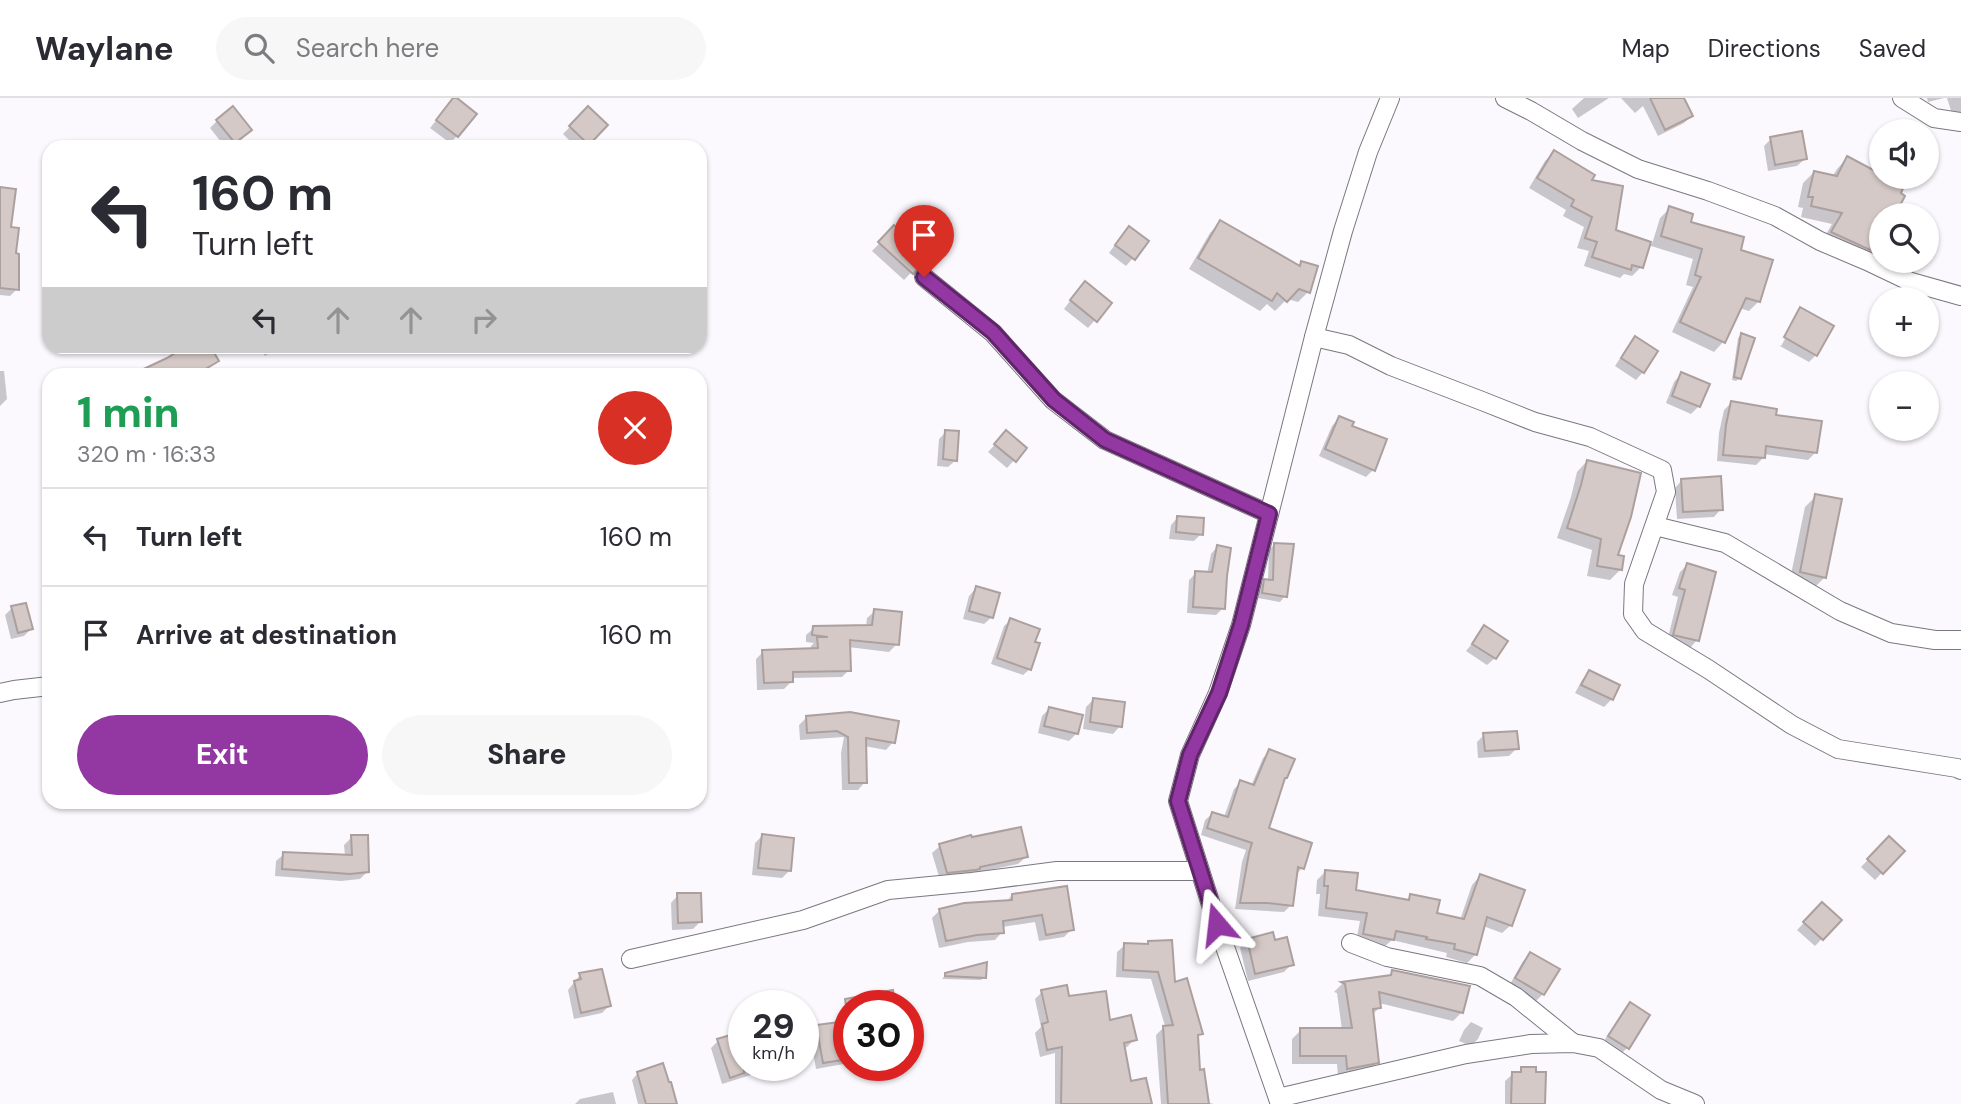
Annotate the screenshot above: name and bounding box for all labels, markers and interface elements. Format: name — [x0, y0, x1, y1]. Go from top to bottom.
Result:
search box — [216, 17, 706, 80]
text: Waylane — [35, 27, 174, 70]
icon: search — [240, 29, 278, 67]
text: Search here — [296, 31, 439, 65]
text: Map — [1622, 33, 1670, 64]
text: Directions — [1708, 33, 1821, 64]
text: Saved — [1859, 33, 1926, 64]
map controls — [1869, 119, 1939, 441]
button: sound — [1869, 119, 1939, 189]
text: 160 m — [192, 161, 333, 225]
icon: left — [77, 168, 168, 259]
button: search — [1869, 203, 1939, 273]
pin — [894, 205, 954, 277]
icon: arrive — [905, 216, 943, 254]
text: Turn left — [192, 223, 314, 265]
button: + — [1869, 287, 1939, 357]
icon: left — [246, 301, 284, 339]
icon: ahead — [319, 301, 357, 339]
icon: ahead — [392, 301, 430, 339]
icon: right — [465, 301, 503, 339]
button: − — [1869, 371, 1939, 441]
text: 1 min — [77, 385, 180, 440]
button: close — [598, 391, 672, 465]
text: 320 m · 16:33 — [77, 439, 216, 469]
icon: left — [77, 518, 115, 556]
text: Turn left — [136, 520, 243, 554]
text: 160 m — [600, 520, 672, 554]
icon: arrive — [77, 616, 115, 654]
text: Arrive at destination — [136, 618, 397, 652]
text: 160 m — [600, 618, 672, 652]
button: Exit — [77, 715, 368, 795]
button: Share — [382, 715, 672, 795]
position arrow — [1180, 887, 1254, 961]
speed limit sign: 30 — [833, 990, 924, 1081]
text: 29 — [752, 1003, 795, 1049]
text: km/h — [752, 1041, 795, 1065]

